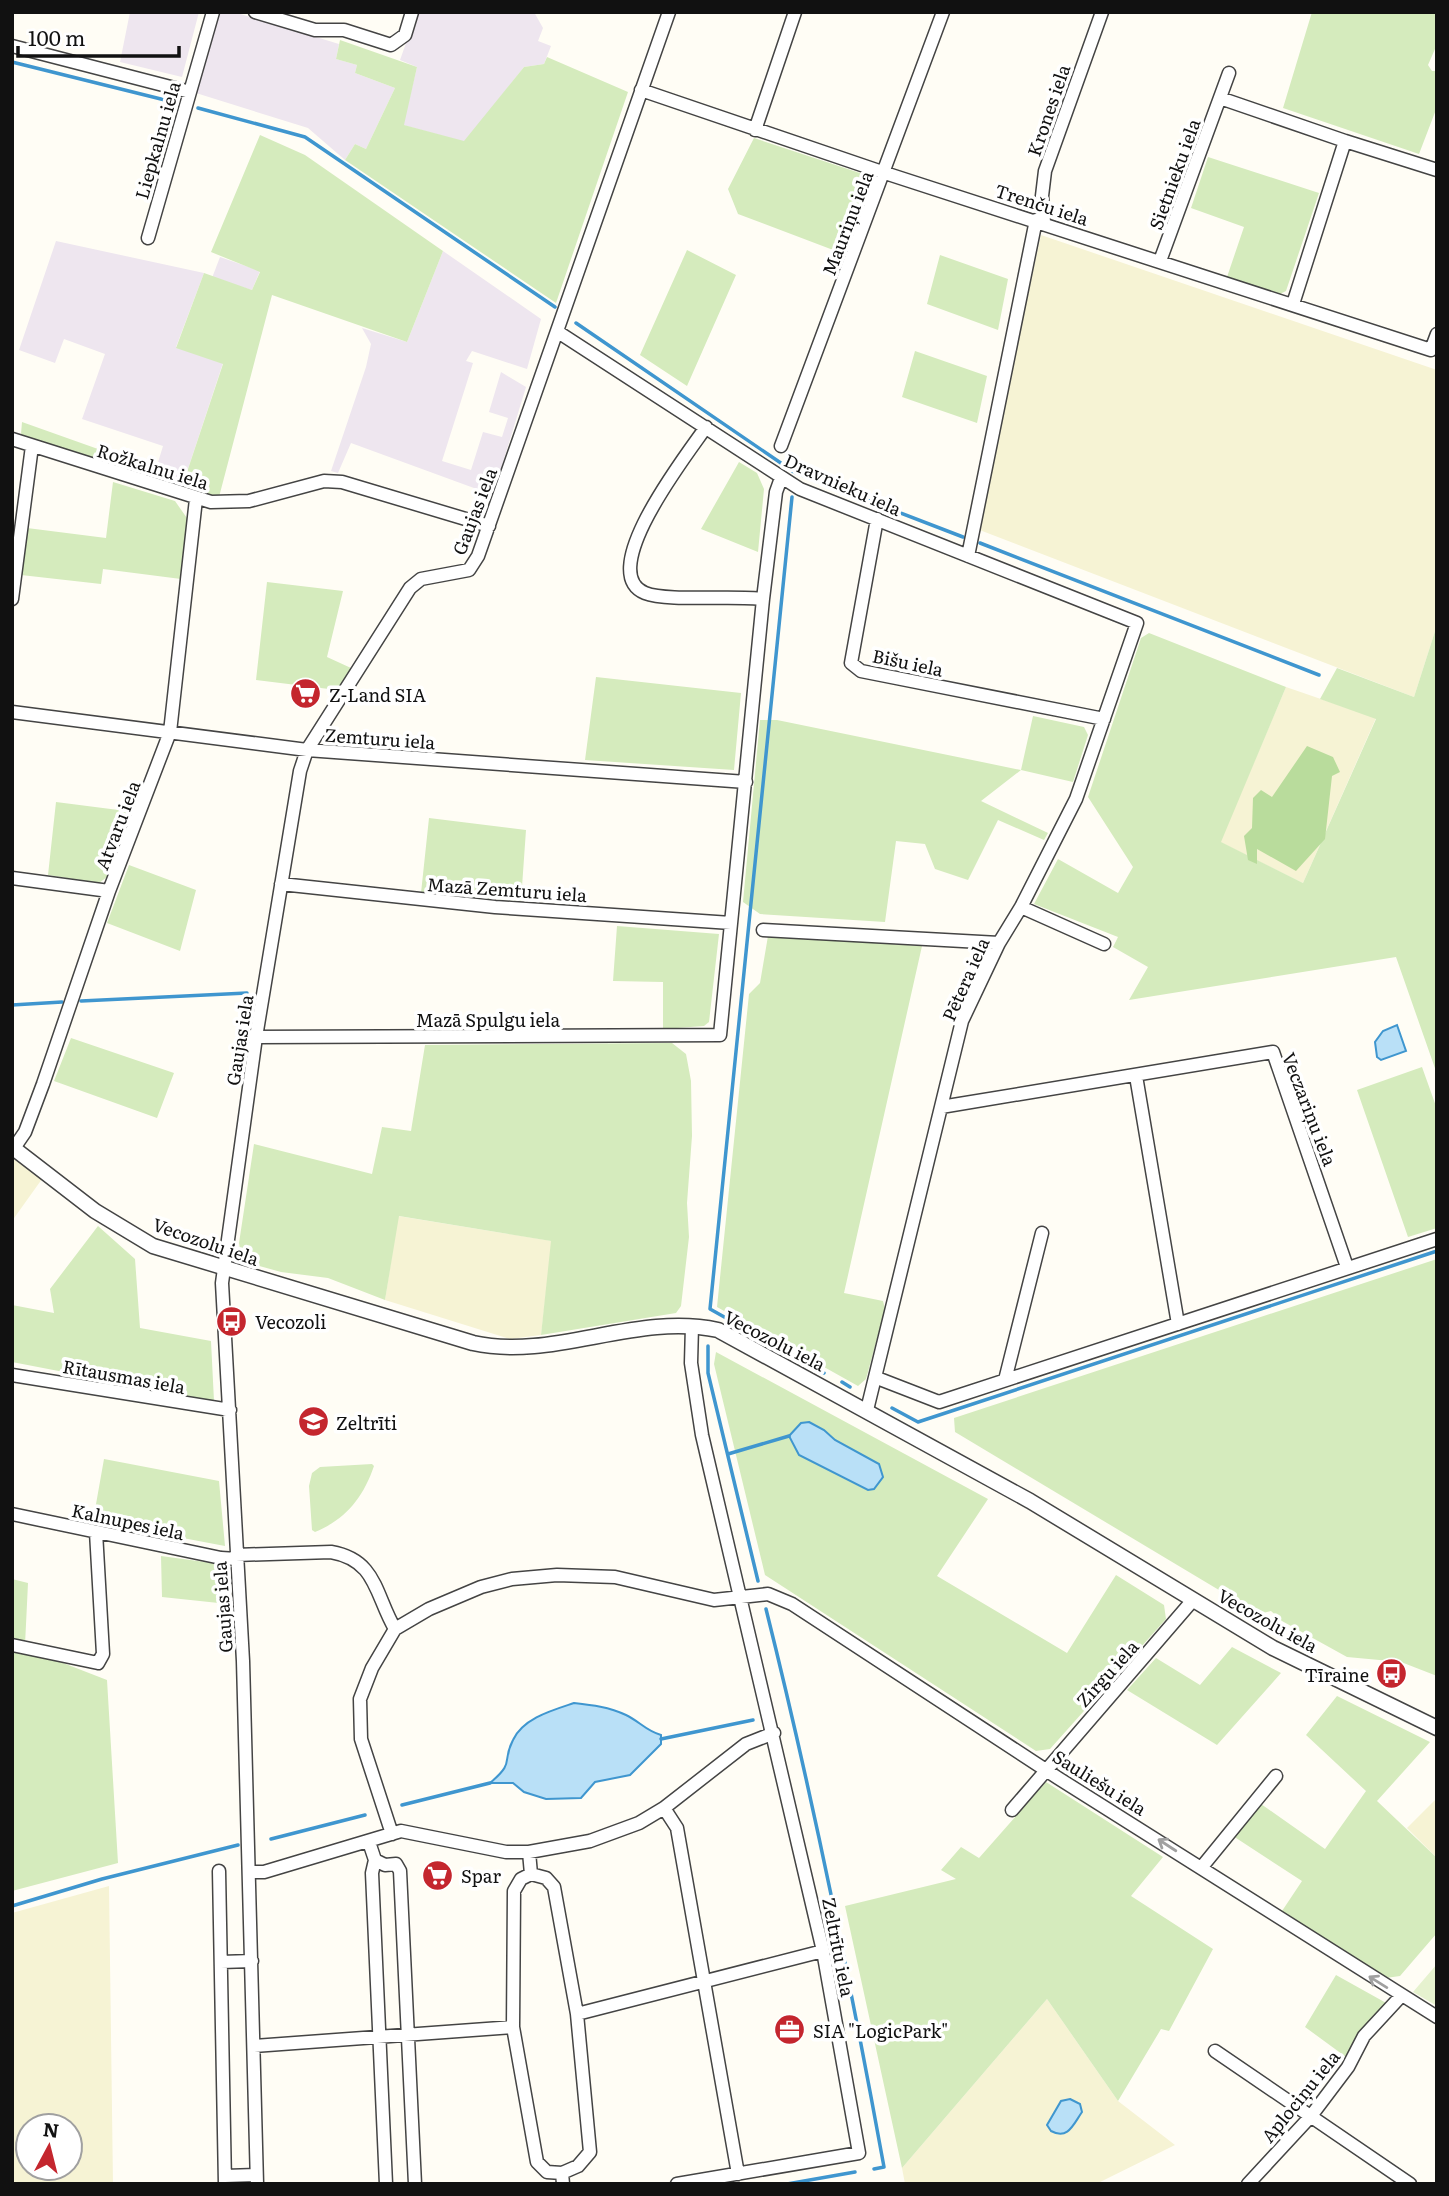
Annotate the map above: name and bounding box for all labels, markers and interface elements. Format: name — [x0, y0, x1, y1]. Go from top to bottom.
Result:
scale bar — [18, 14, 178, 58]
text: 100 m — [28, 21, 85, 52]
street label: Krones iela — [1020, 60, 1076, 160]
street label: Liepkalnu iela — [127, 78, 187, 202]
street label: Sietnieku iela — [1141, 114, 1207, 233]
street label: Mauriņu iela — [815, 166, 879, 279]
street label: Trenču iela — [992, 176, 1093, 232]
street label: Rožkalnu iela — [94, 436, 212, 496]
street label: Dravnieku iela — [780, 446, 906, 522]
street label: Gaujas iela — [445, 463, 503, 559]
street label: Bišu iela — [870, 641, 946, 683]
supermarket icon: Z-Land SIA — [289, 677, 323, 711]
place label: Z-Land SIA — [329, 681, 426, 708]
street label: Zemturu iela — [324, 721, 436, 755]
street label: Atvaru iela — [88, 776, 147, 874]
street label: Mazā Zemturu iela — [426, 870, 588, 908]
street label: Pētera iela — [935, 933, 996, 1025]
street label: Gaujas iela — [219, 992, 260, 1087]
street label: Mazā Spulgu iela — [416, 1006, 561, 1033]
street label: Veczariņu iela — [1276, 1048, 1344, 1170]
street label: Vecozolu iela — [149, 1210, 263, 1272]
street label: Vecozolu iela — [720, 1303, 831, 1377]
bus stop icon: Vecozoli — [215, 1304, 249, 1338]
place label: Vecozoli — [255, 1308, 326, 1335]
street label: Rītausmas iela — [61, 1352, 188, 1400]
school or university icon: Zeltrīti — [296, 1405, 330, 1439]
place label: Zeltrīti — [336, 1409, 397, 1436]
street label: Kalnupes iela — [69, 1496, 187, 1546]
street label: Gaujas iela — [205, 1560, 239, 1654]
street label: Vecozolu iela — [1213, 1581, 1323, 1659]
street label: Zirgu iela — [1069, 1633, 1145, 1713]
bus stop icon: Tīraine — [1375, 1657, 1409, 1691]
place label: Tīraine — [1305, 1661, 1369, 1688]
street label: Sauliešu iela — [1048, 1742, 1152, 1822]
one-way arrow — [1157, 1838, 1177, 1852]
supermarket icon: Spar — [421, 1858, 455, 1892]
place label: Spar — [461, 1862, 501, 1889]
street label: Zeltrītu iela — [816, 1895, 862, 1999]
one-way arrow — [1369, 1974, 1389, 1988]
office icon: SIA "LogicPark" — [773, 2013, 807, 2047]
place label: SIA "LogicPark" — [813, 2017, 948, 2044]
street label: Aplociņu iela — [1254, 2044, 1346, 2148]
north arrow — [14, 2112, 84, 2182]
text: N — [42, 2114, 61, 2144]

